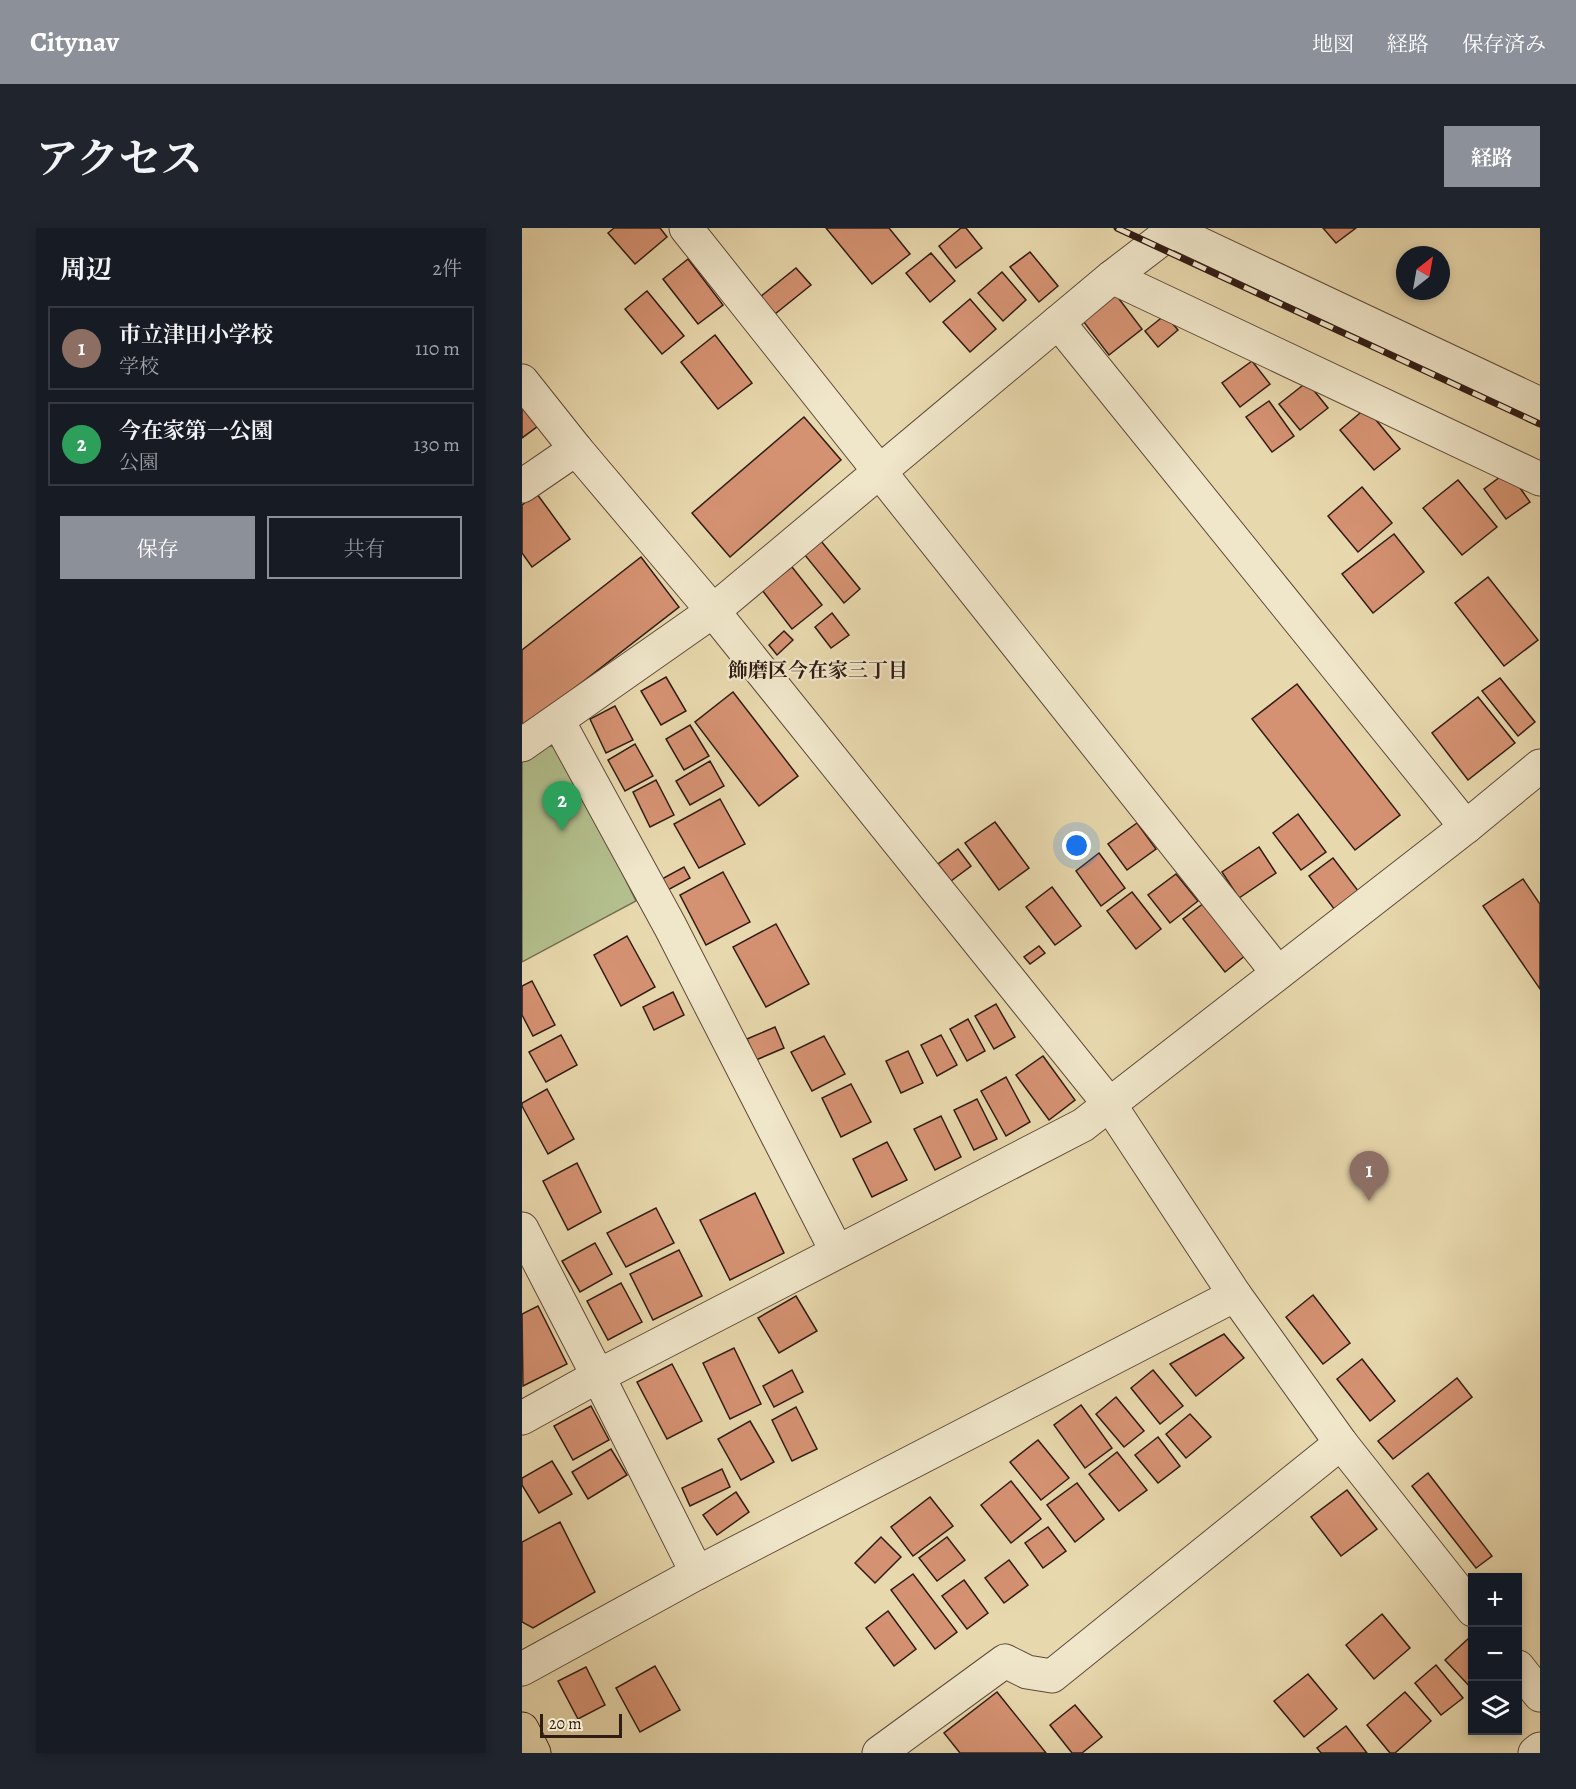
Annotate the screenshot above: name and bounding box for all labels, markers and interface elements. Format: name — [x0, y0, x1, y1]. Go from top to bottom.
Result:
text: Citynav — [30, 23, 119, 61]
text: 地図 — [1312, 30, 1354, 58]
text: 経路 — [1387, 30, 1429, 58]
text: 保存済み — [1462, 30, 1546, 58]
button: 経路 — [1444, 126, 1540, 187]
text: アクセス — [36, 130, 203, 187]
north arrow — [1396, 246, 1450, 300]
text: 周辺 — [60, 252, 112, 287]
text: 2件 — [433, 255, 462, 282]
text: 市立津田小学校 — [119, 320, 273, 350]
text: 1 — [78, 335, 85, 362]
text: 110 m — [415, 335, 460, 362]
text: 学校 — [119, 353, 159, 380]
text: 今在家第一公園 — [119, 416, 273, 446]
text: 2 — [77, 431, 86, 458]
text: 130 m — [414, 431, 460, 458]
text: 公園 — [119, 449, 159, 476]
button: 保存 — [60, 516, 255, 579]
button: 共有 — [267, 516, 462, 579]
district label: 飾磨区今在家三丁目 — [728, 657, 908, 684]
pin: 2 — [542, 782, 582, 831]
your location — [1062, 831, 1091, 860]
pin: 1 — [1350, 1152, 1388, 1201]
map controls — [1468, 1573, 1522, 1735]
button: + — [1468, 1573, 1522, 1627]
button: − — [1468, 1627, 1522, 1681]
button: layers — [1468, 1681, 1522, 1735]
scale bar — [540, 1711, 622, 1738]
text: 20 m — [549, 1713, 582, 1735]

